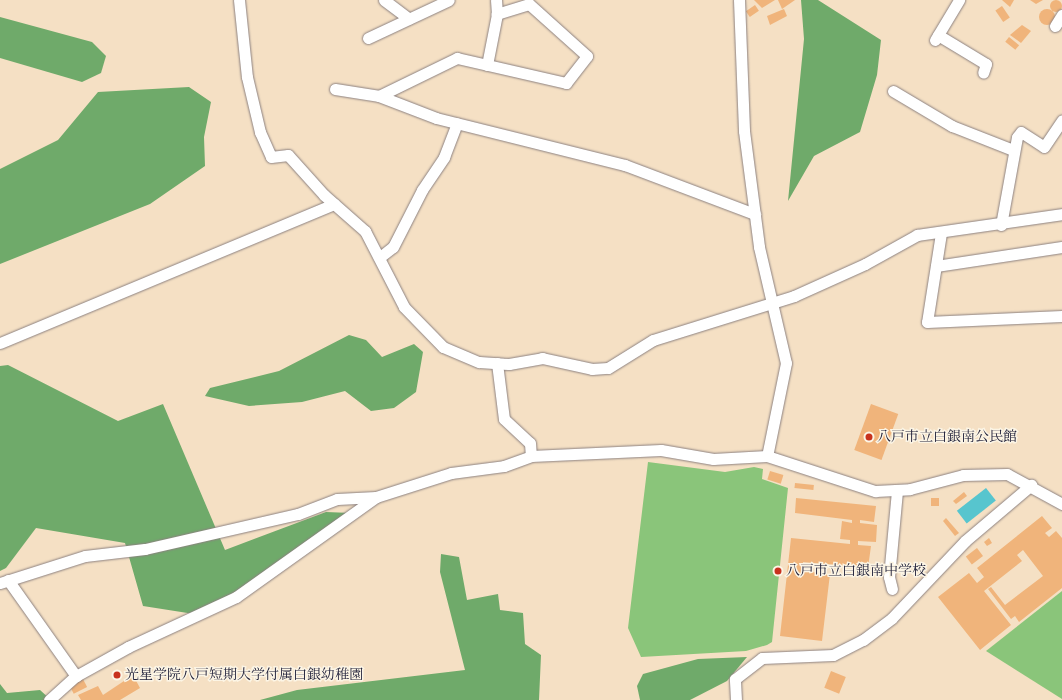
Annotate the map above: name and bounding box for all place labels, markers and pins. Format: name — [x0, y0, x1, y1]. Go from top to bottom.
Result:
place label: 八戸市立白銀南公民館 — [877, 429, 1017, 445]
marker: 八戸市立白銀南公民館 — [864, 432, 874, 442]
place label: 八戸市立白銀南中学校 — [786, 563, 926, 579]
marker: 八戸市立白銀南中学校 — [773, 566, 783, 576]
place label: 光星学院八戸短期大学付属白銀幼稚園 — [125, 667, 363, 683]
marker: 光星学院八戸短期大学付属白銀幼稚園 — [112, 670, 122, 680]

